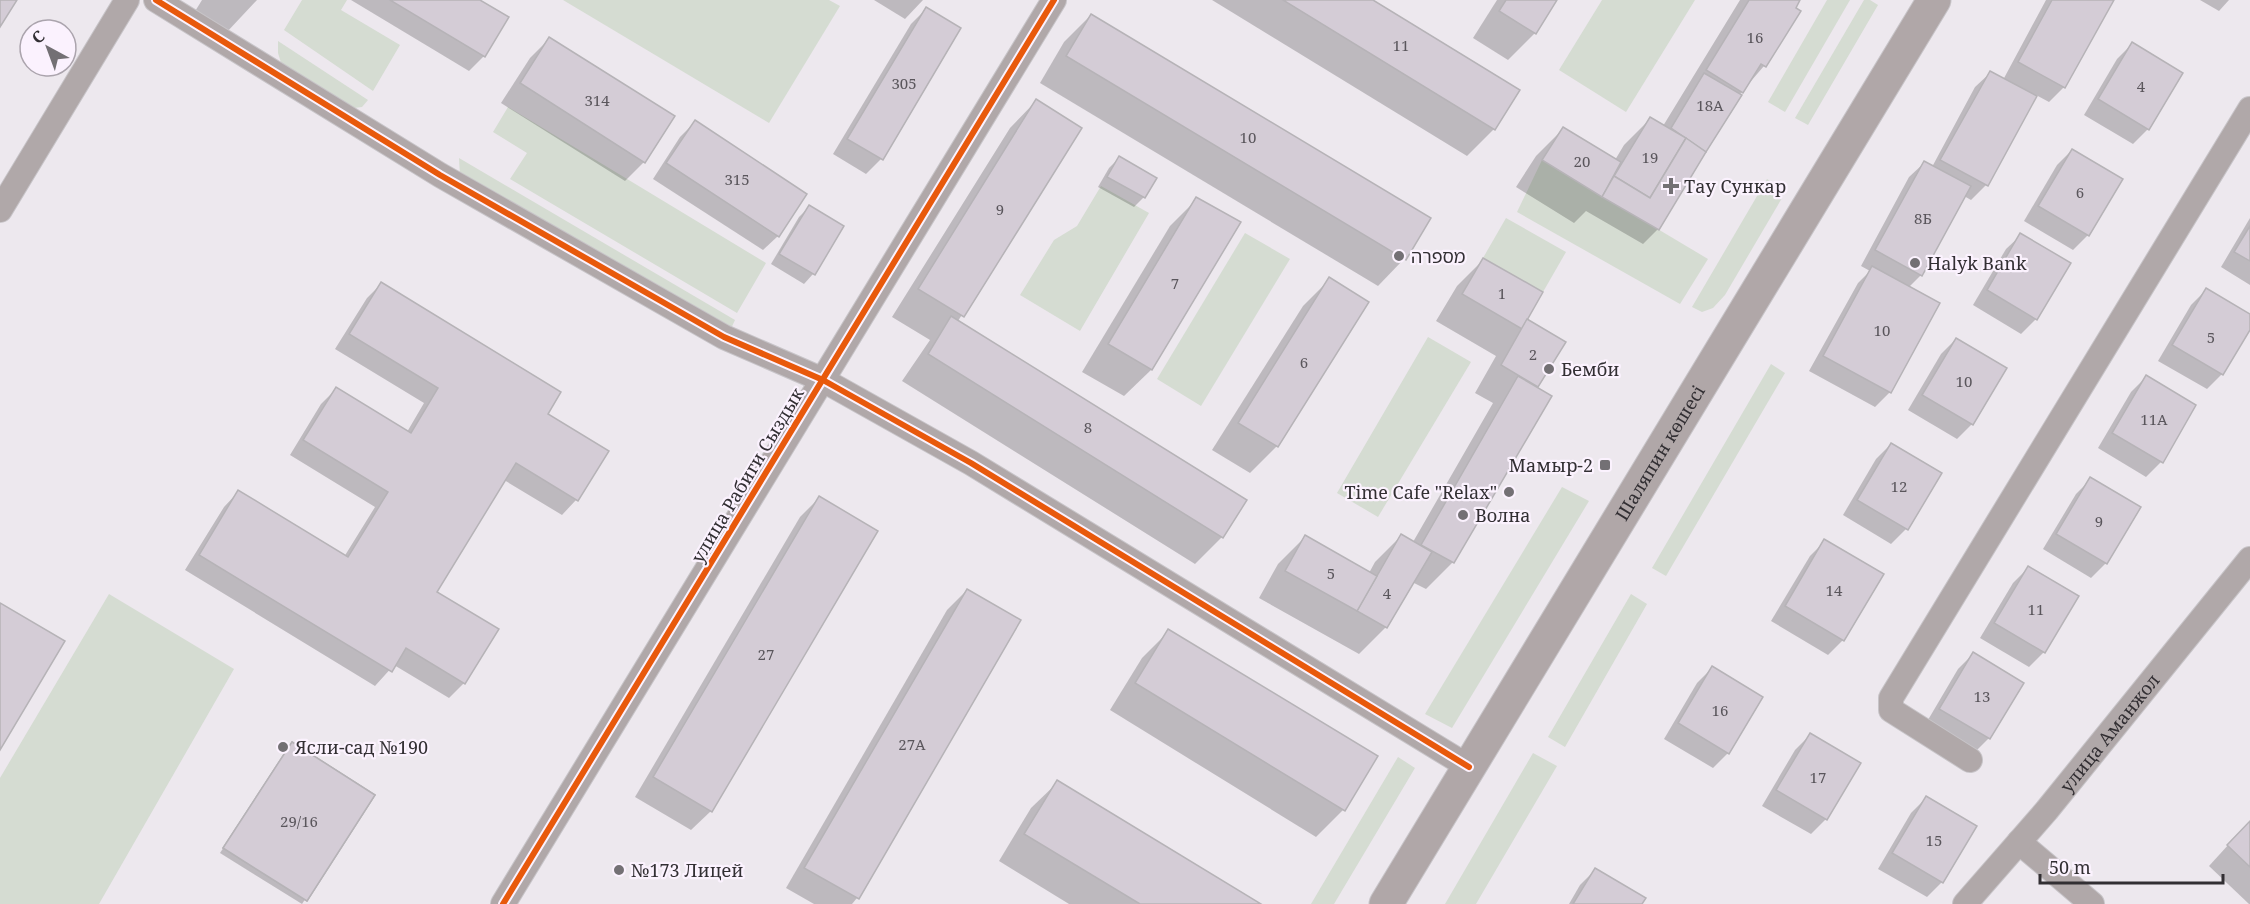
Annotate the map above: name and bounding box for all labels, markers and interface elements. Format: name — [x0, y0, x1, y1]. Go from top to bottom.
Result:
north arrow — [18, 18, 78, 78]
text: С — [27, 25, 49, 48]
house number: 16 — [1747, 27, 1763, 47]
house number: 11 — [1393, 35, 1409, 55]
house number: 305 — [891, 73, 917, 93]
house number: 4 — [2137, 76, 2146, 96]
house number: 314 — [584, 90, 610, 110]
house number: 18А — [1696, 95, 1724, 115]
house number: 10 — [1240, 127, 1256, 147]
house number: 19 — [1642, 147, 1658, 167]
house number: 20 — [1574, 151, 1590, 171]
house number: 315 — [724, 169, 750, 189]
place label: Тау Сункар — [1684, 174, 1786, 198]
marker: Тау Сункар — [1662, 177, 1680, 195]
house number: 6 — [2076, 182, 2084, 202]
house number: 9 — [996, 199, 1004, 219]
house number: 8Б — [1914, 208, 1932, 228]
place label: מספרה — [1411, 244, 1465, 268]
marker: מספרה — [1392, 249, 1406, 263]
place label: Halyk Bank — [1927, 251, 2027, 275]
marker: Halyk Bank — [1908, 256, 1922, 270]
house number: 7 — [1171, 273, 1179, 293]
house number: 1 — [1498, 283, 1506, 303]
house number: 10 — [1874, 320, 1890, 340]
house number: 5 — [2207, 327, 2215, 347]
house number: 2 — [1529, 344, 1537, 364]
house number: 6 — [1300, 352, 1308, 372]
place label: Бемби — [1561, 357, 1619, 381]
marker: Бемби — [1542, 362, 1556, 376]
house number: 10 — [1956, 371, 1972, 391]
street label: Шаляпин көшесі — [1609, 380, 1710, 525]
street label: улица Рабиги Сыздык — [685, 383, 809, 567]
house number: 11А — [2140, 409, 2168, 429]
house number: 8 — [1084, 417, 1092, 437]
place label: Мамыр-2 — [1509, 453, 1593, 477]
marker: Мамыр-2 — [1598, 458, 1612, 472]
house number: 12 — [1891, 476, 1907, 496]
place label: Time Cafe "Relax" — [1345, 480, 1497, 504]
marker: Time Cafe "Relax" — [1502, 485, 1516, 499]
place label: Волна — [1475, 503, 1531, 527]
marker: Волна — [1456, 508, 1470, 522]
house number: 9 — [2095, 511, 2103, 531]
house number: 5 — [1327, 563, 1335, 583]
house number: 14 — [1826, 580, 1843, 600]
house number: 4 — [1383, 583, 1392, 603]
house number: 11 — [2028, 599, 2044, 619]
house number: 27 — [758, 644, 774, 664]
street label: улица Аманжол — [2054, 668, 2165, 797]
house number: 13 — [1974, 686, 1990, 706]
house number: 16 — [1712, 700, 1728, 720]
house number: 27А — [898, 734, 926, 754]
place label: Ясли-сад №190 — [294, 735, 428, 759]
marker: Ясли-сад №190 — [276, 740, 290, 754]
house number: 17 — [1810, 767, 1826, 787]
house number: 29/16 — [280, 811, 318, 831]
house number: 15 — [1926, 830, 1942, 850]
scale bar — [2040, 847, 2223, 885]
text: 50 m — [2049, 855, 2091, 879]
place label: №173 Лицей — [631, 858, 743, 882]
marker: №173 Лицей — [612, 863, 626, 877]

